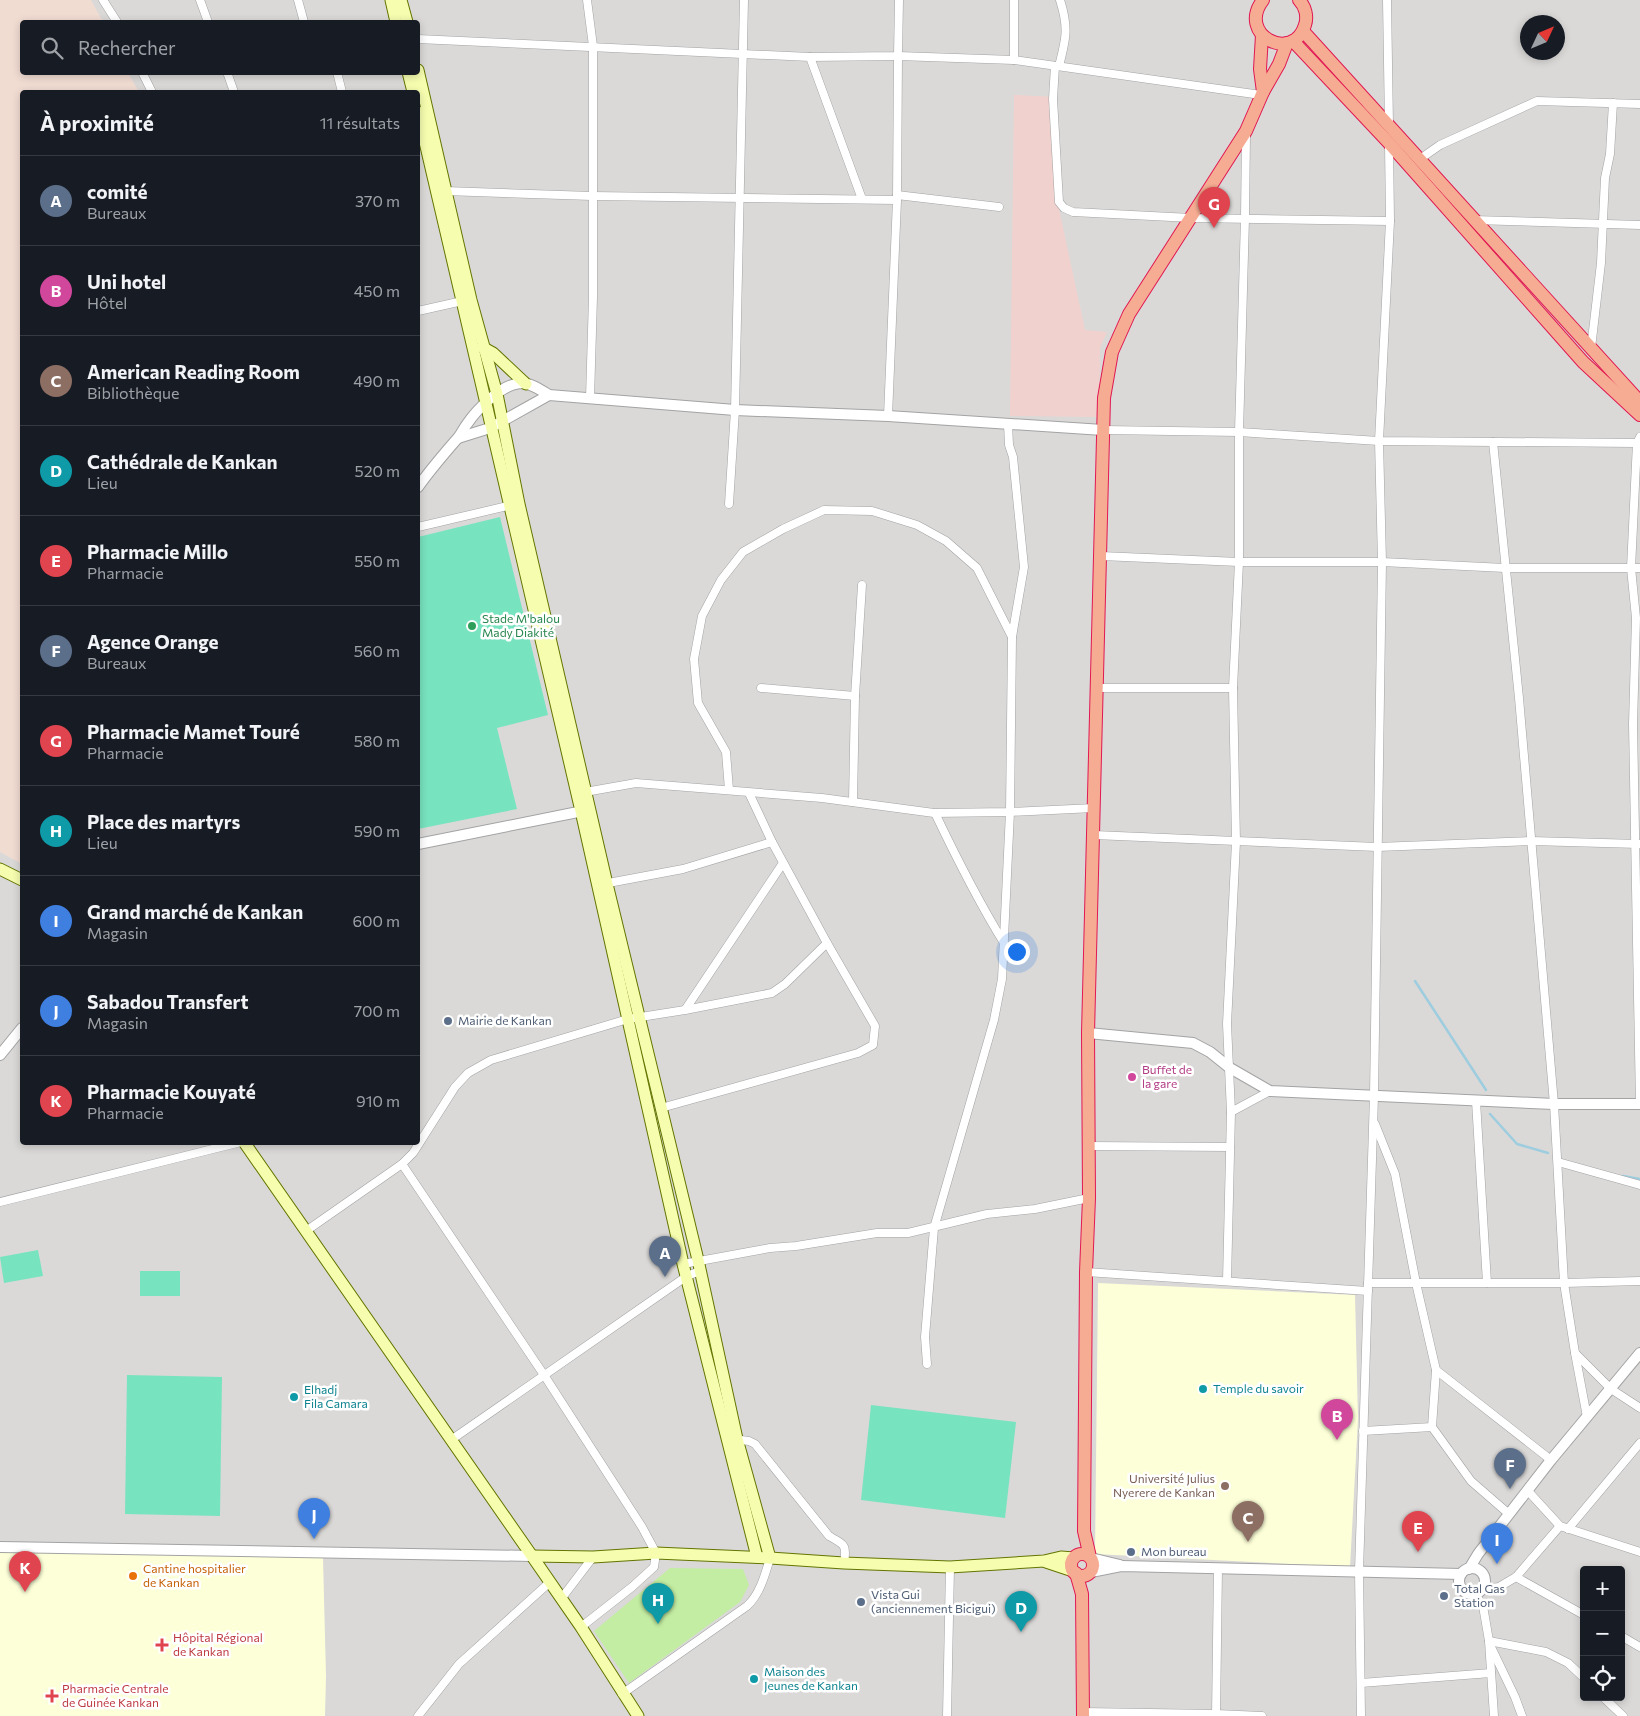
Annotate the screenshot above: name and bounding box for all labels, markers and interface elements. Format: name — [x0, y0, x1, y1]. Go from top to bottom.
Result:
north arrow — [1520, 15, 1565, 60]
search box — [20, 20, 420, 75]
icon: search — [38, 34, 66, 62]
text: Rechercher — [78, 36, 176, 59]
text: À proximité — [40, 110, 154, 135]
text: 11 résultats — [320, 113, 400, 132]
text: comité — [87, 180, 147, 203]
pin: G — [1198, 187, 1230, 228]
text: A — [50, 191, 62, 210]
text: 370 m — [355, 191, 400, 210]
text: Bureaux — [87, 203, 147, 222]
text: Uni hotel — [87, 270, 166, 293]
text: B — [51, 281, 61, 300]
text: 450 m — [354, 281, 400, 300]
text: Hôtel — [87, 293, 127, 312]
text: American Reading Room — [87, 360, 300, 383]
text: C — [51, 371, 61, 390]
text: 490 m — [353, 371, 400, 390]
text: Bibliothèque — [87, 383, 179, 402]
text: Cathédrale de Kankan — [87, 450, 278, 473]
text: D — [50, 461, 62, 480]
text: 520 m — [355, 461, 400, 480]
text: Lieu — [87, 473, 118, 492]
text: Pharmacie Millo — [87, 540, 228, 563]
text: E — [51, 551, 61, 570]
text: 550 m — [354, 551, 400, 570]
text: Pharmacie — [87, 563, 164, 582]
place label: Stade M'balou Mady Diakité — [482, 611, 560, 639]
marker: Stade M'balou Mady Diakité — [466, 620, 478, 632]
text: Agence Orange — [87, 630, 219, 653]
text: F — [51, 641, 61, 660]
text: 560 m — [354, 641, 400, 660]
text: Bureaux — [87, 653, 147, 672]
text: Pharmacie Mamet Touré — [87, 720, 300, 743]
text: G — [50, 731, 62, 750]
text: 580 m — [354, 731, 400, 750]
text: Pharmacie — [87, 743, 164, 762]
text: Place des martyrs — [87, 810, 240, 833]
text: H — [50, 821, 62, 840]
text: 590 m — [354, 821, 400, 840]
text: Lieu — [87, 833, 118, 852]
text: Grand marché de Kankan — [87, 900, 303, 923]
text: I — [53, 911, 59, 930]
text: 600 m — [352, 911, 400, 930]
text: Magasin — [87, 923, 148, 942]
your location — [1004, 939, 1030, 965]
text: Sabadou Transfert — [87, 990, 248, 1013]
text: J — [53, 1001, 59, 1020]
text: 700 m — [354, 1001, 400, 1020]
text: Magasin — [87, 1013, 148, 1032]
place label: Mairie de Kankan — [458, 1013, 552, 1027]
marker: Mairie de Kankan — [442, 1015, 454, 1027]
place label: Buffet de la gare — [1142, 1062, 1192, 1090]
marker: Buffet de la gare — [1126, 1071, 1138, 1083]
text: Pharmacie Kouyaté — [87, 1080, 256, 1103]
text: K — [50, 1091, 62, 1110]
text: 910 m — [356, 1091, 400, 1110]
text: Pharmacie — [87, 1103, 164, 1122]
pin: A — [649, 1236, 681, 1277]
place label: Temple du savoir — [1213, 1381, 1304, 1395]
place label: Elhadj Fila Camara — [304, 1382, 368, 1410]
marker: Temple du savoir — [1197, 1383, 1209, 1395]
marker: Elhadj Fila Camara — [288, 1391, 300, 1403]
pin: B — [1321, 1399, 1353, 1440]
pin: F — [1494, 1448, 1526, 1489]
place label: Université Julius Nyerere de Kankan — [1113, 1471, 1215, 1499]
marker: Université Julius Nyerere de Kankan — [1219, 1480, 1231, 1492]
pin: J — [298, 1498, 330, 1539]
pin: C — [1232, 1501, 1264, 1542]
pin: E — [1402, 1511, 1434, 1552]
pin: I — [1481, 1523, 1513, 1564]
place label: Mon bureau — [1141, 1544, 1207, 1558]
marker: Mon bureau — [1125, 1546, 1137, 1558]
pin: K — [9, 1551, 41, 1592]
place label: Cantine hospitalier de Kankan — [143, 1561, 246, 1589]
map controls — [1580, 1566, 1625, 1701]
button: + — [1580, 1566, 1625, 1611]
marker: Cantine hospitalier de Kankan — [127, 1570, 139, 1582]
place label: Total Gas Station — [1454, 1581, 1505, 1609]
pin: H — [642, 1583, 674, 1624]
place label: Vista Gui (anciennement Bicigui) — [871, 1587, 996, 1615]
marker: Total Gas Station — [1438, 1590, 1450, 1602]
pin: D — [1005, 1591, 1037, 1632]
marker: Vista Gui (anciennement Bicigui) — [855, 1596, 867, 1608]
button: − — [1580, 1611, 1625, 1656]
place label: Hôpital Régional de Kankan — [173, 1630, 263, 1658]
marker: Hôpital Régional de Kankan — [155, 1638, 169, 1652]
button: locate — [1580, 1656, 1625, 1701]
place label: Maison des Jeunes de Kankan — [764, 1664, 858, 1693]
marker: Maison des Jeunes de Kankan — [748, 1673, 760, 1685]
place label: Pharmacie Centrale de Guinée Kankan — [62, 1681, 169, 1709]
marker: Pharmacie Centrale de Guinée Kankan — [46, 1690, 58, 1702]

